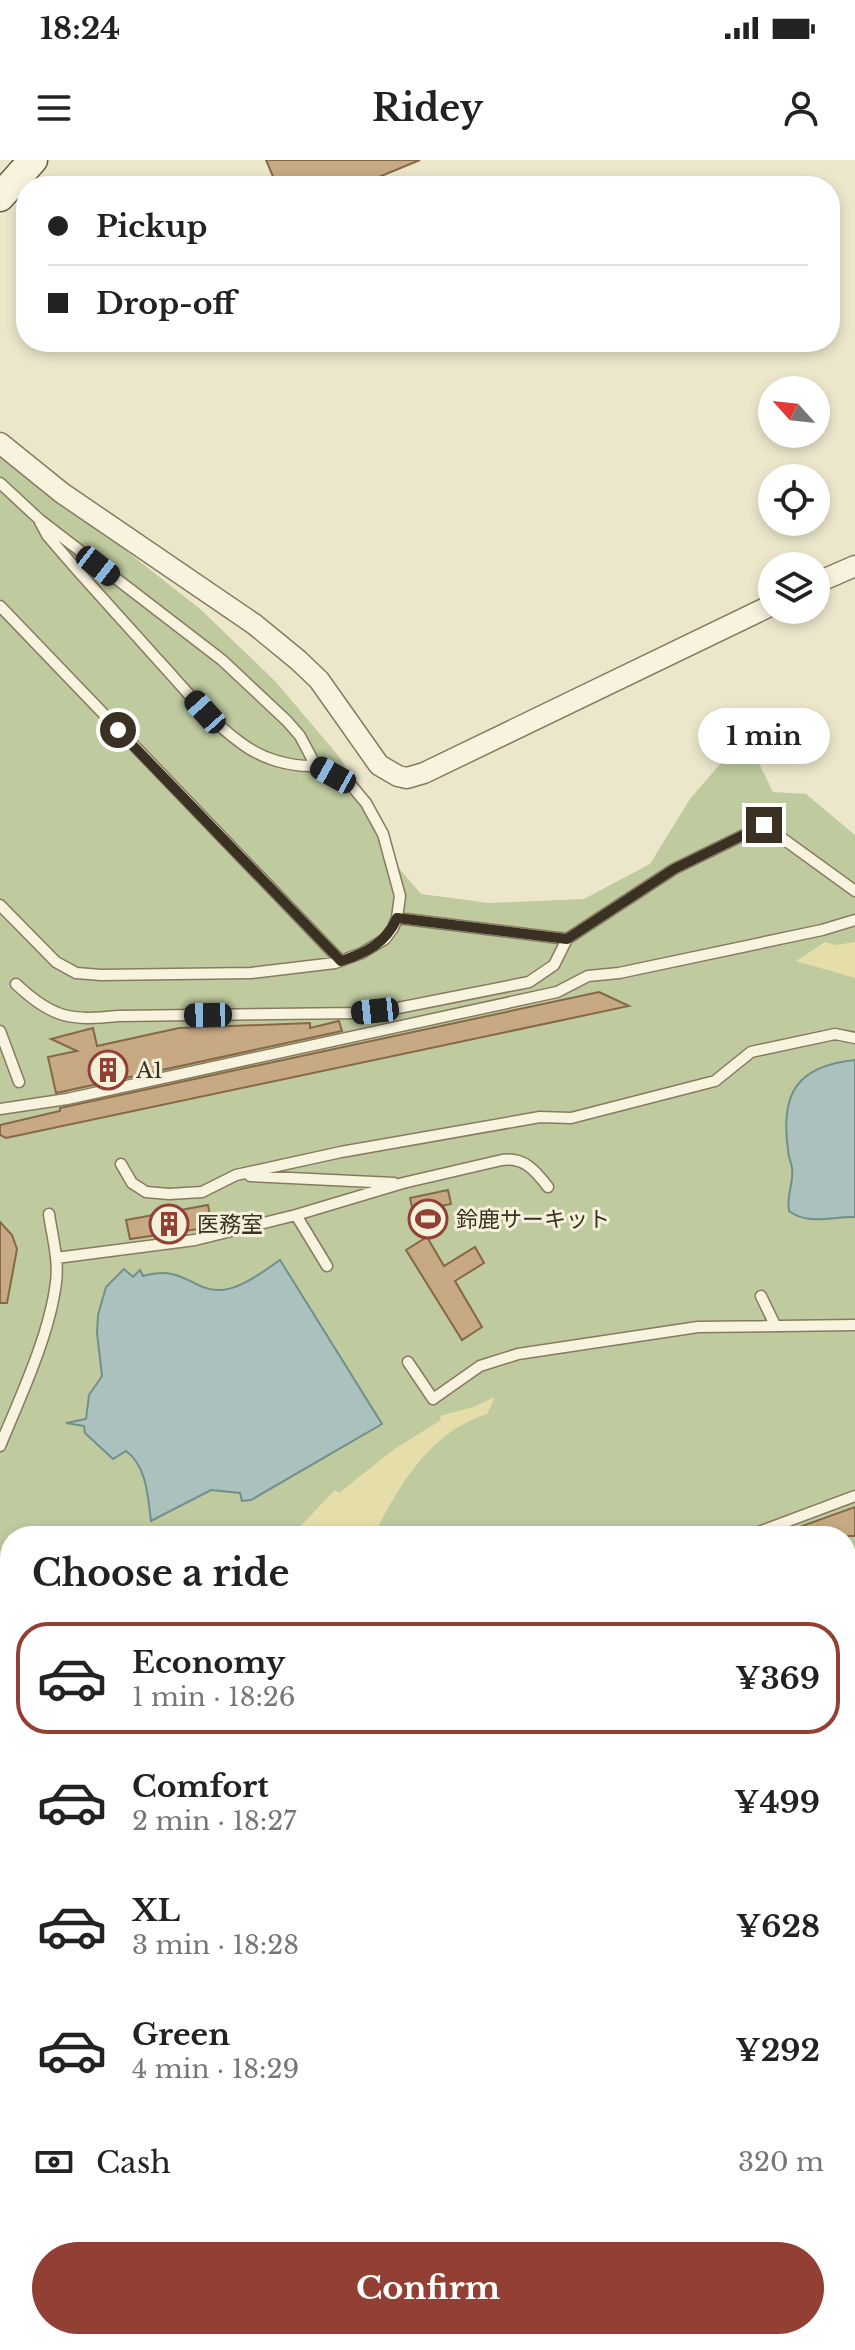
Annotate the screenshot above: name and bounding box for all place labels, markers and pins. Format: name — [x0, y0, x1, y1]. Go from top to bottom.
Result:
building icon: A1 — [87, 1049, 129, 1091]
place label: A1 — [135, 1057, 163, 1084]
sports icon: 鈴鹿サーキット — [407, 1198, 449, 1240]
building icon: 医務室 — [148, 1203, 190, 1245]
place label: 鈴鹿サーキット — [456, 1206, 610, 1233]
place label: 医務室 — [197, 1211, 263, 1238]

